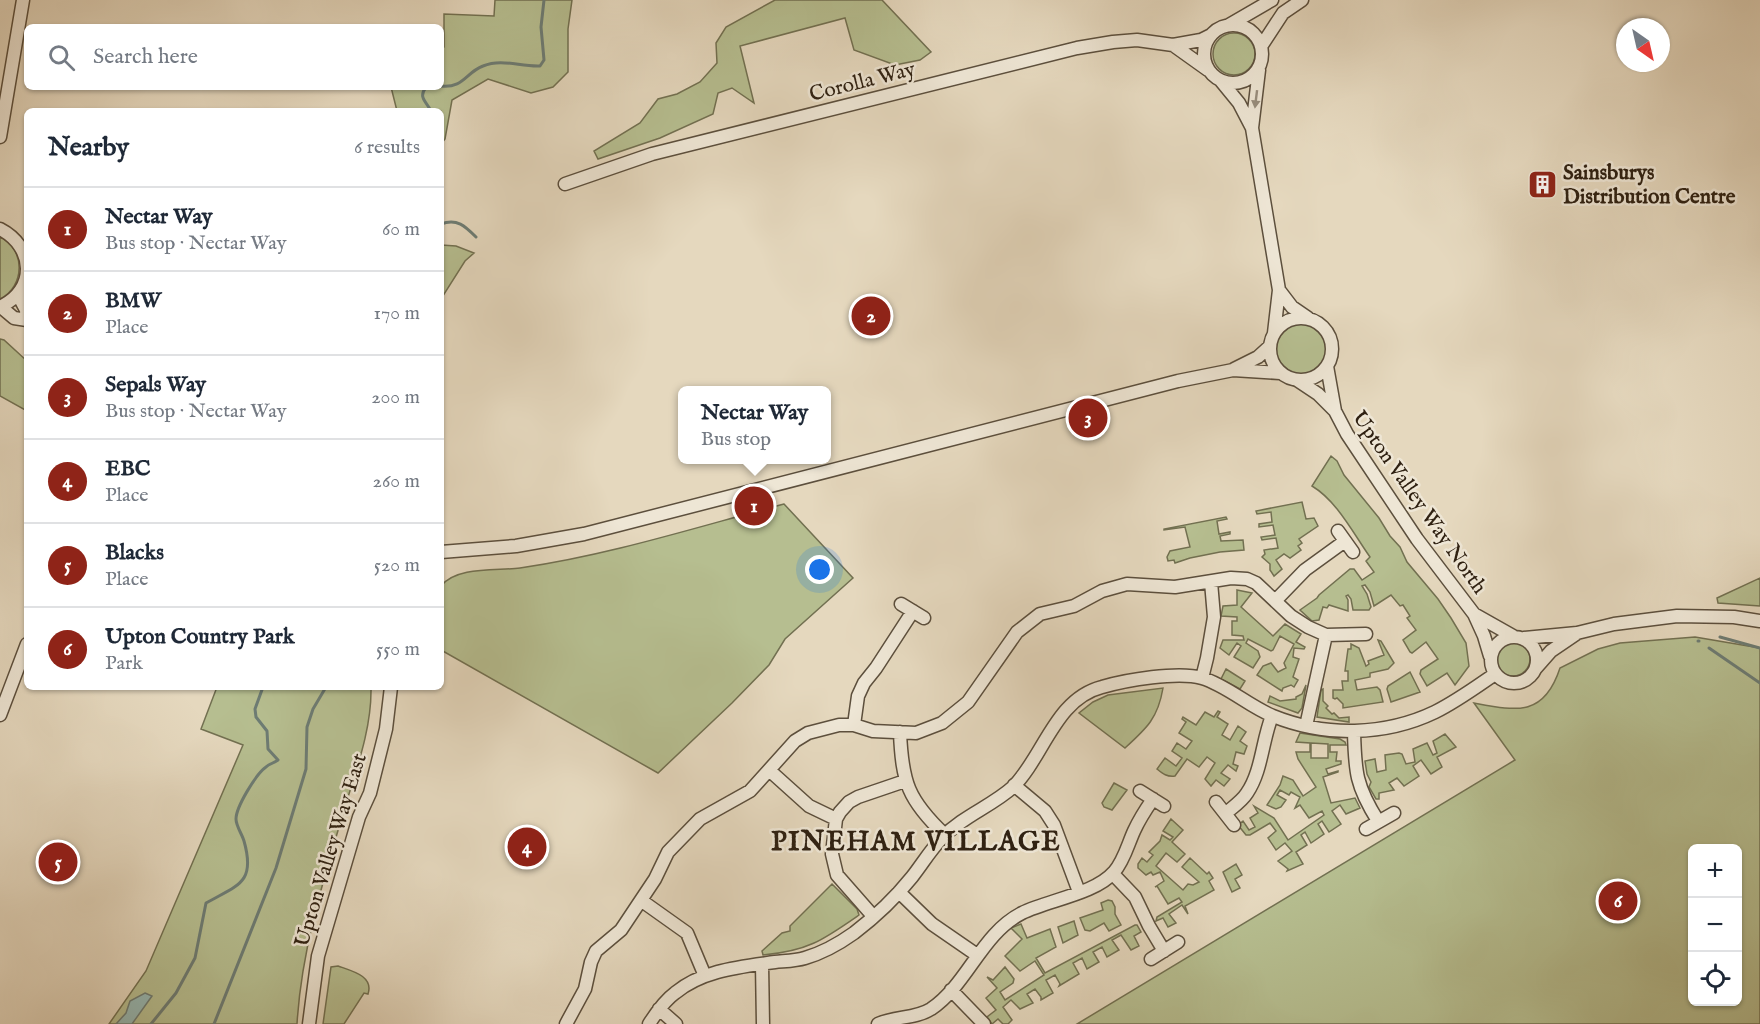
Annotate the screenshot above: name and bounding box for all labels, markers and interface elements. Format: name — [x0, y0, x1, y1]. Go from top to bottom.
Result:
north arrow — [1616, 18, 1670, 72]
search box — [24, 24, 444, 90]
icon: search — [45, 41, 78, 74]
text: Search here — [93, 43, 198, 71]
street label: Corolla Way — [807, 56, 919, 109]
one-way arrow — [1251, 90, 1261, 109]
text: Nearby — [48, 131, 129, 164]
text: 6 results — [354, 135, 420, 160]
place label: Sainsburys Distribution Centre — [1563, 160, 1736, 211]
building icon: Sainsburys Distribution Centre — [1526, 168, 1558, 200]
text: Nectar Way — [105, 203, 213, 231]
text: 1 — [64, 217, 71, 242]
text: 60 m — [382, 217, 420, 242]
text: Bus stop · Nectar Way — [105, 231, 286, 256]
text: BMW — [105, 287, 161, 315]
pin: 2 — [852, 294, 890, 338]
text: 2 — [63, 301, 72, 326]
text: 170 m — [374, 301, 420, 326]
text: Place — [105, 315, 148, 340]
text: Sepals Way — [105, 371, 206, 399]
text: 3 — [64, 385, 71, 410]
text: 200 m — [371, 385, 420, 410]
popup — [678, 386, 831, 464]
pin: 3 — [1068, 396, 1108, 440]
text: Bus stop · Nectar Way — [105, 399, 286, 424]
text: Nectar Way — [701, 399, 808, 427]
street label: Upton Valley Way North — [1345, 406, 1492, 600]
text: Bus stop — [701, 427, 771, 452]
text: EBC — [105, 455, 151, 483]
text: 4 — [63, 469, 72, 494]
text: 260 m — [373, 469, 420, 494]
text: Place — [105, 483, 148, 508]
pin: 1 — [734, 484, 774, 528]
text: Blacks — [105, 539, 164, 567]
text: 5 — [64, 553, 71, 578]
text: 520 m — [374, 553, 420, 578]
your location — [805, 555, 834, 584]
text: Place — [105, 567, 148, 592]
text: Upton Country Park — [105, 623, 294, 651]
text: 6 — [63, 637, 72, 662]
text: 550 m — [376, 637, 420, 662]
text: Park — [105, 651, 143, 676]
street label: Upton Valley Way East — [289, 750, 374, 950]
pin: 4 — [508, 824, 546, 870]
district label: PINEHAM VILLAGE — [771, 826, 1061, 860]
pin: 5 — [38, 840, 78, 884]
map controls — [1688, 844, 1742, 1006]
button: + — [1688, 844, 1742, 898]
pin: 6 — [1598, 878, 1638, 924]
button: − — [1688, 898, 1742, 952]
button: locate — [1688, 952, 1742, 1006]

